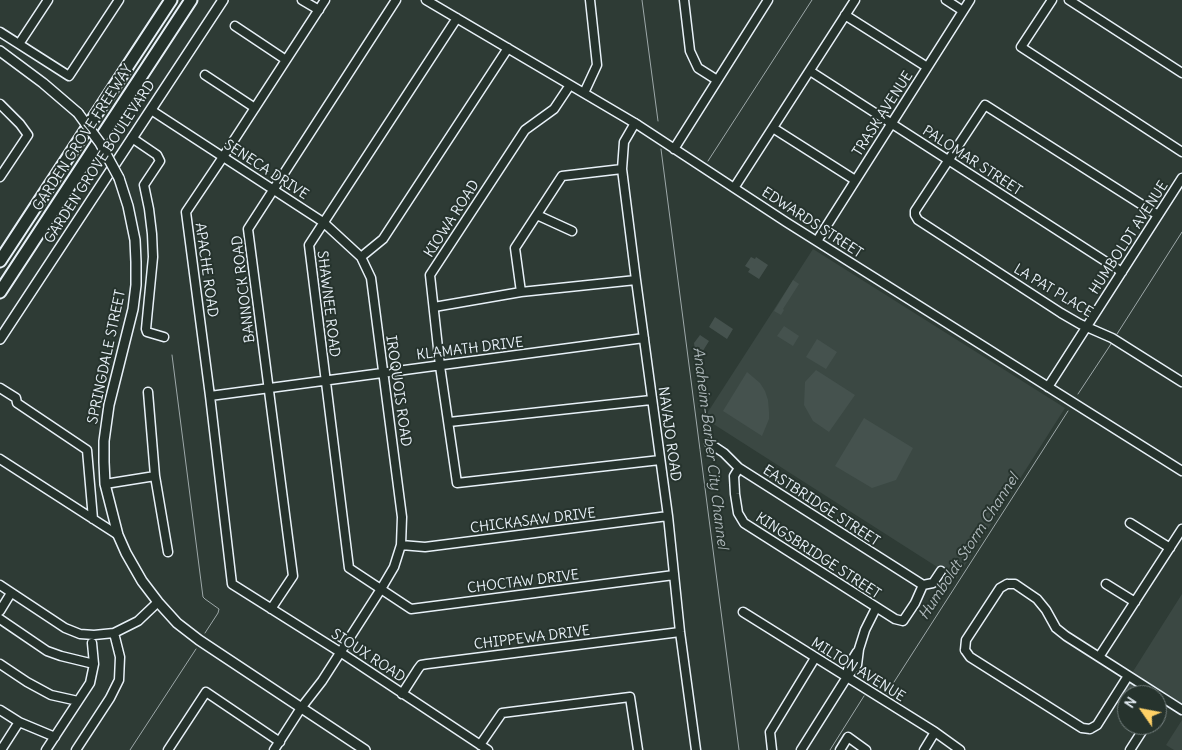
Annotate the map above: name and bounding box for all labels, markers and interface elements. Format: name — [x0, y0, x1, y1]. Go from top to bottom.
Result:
street label: GARDEN GROVE FREEWAY — [29, 62, 137, 214]
street label: TRASK AVENUE — [849, 68, 917, 160]
street label: GARDEN GROVE BOULEVARD — [41, 77, 159, 247]
street label: PALOMAR STREET — [919, 123, 1025, 199]
street label: SENECA DRIVE — [221, 136, 311, 204]
street label: KIOWA ROAD — [421, 177, 483, 261]
street label: HUMBOLDT AVENUE — [1086, 178, 1172, 298]
street label: EDWARDS STREET — [758, 184, 866, 262]
street label: APACHE ROAD — [191, 222, 221, 318]
street label: BANNOCK ROAD — [229, 234, 259, 344]
street label: SHAWNEE ROAD — [313, 250, 343, 358]
street label: LA PAT PLACE — [1010, 261, 1096, 321]
street label: SPRINGDALE STREET — [85, 288, 129, 426]
street label: IROQUOIS ROAD — [382, 334, 414, 448]
street label: KLAMATH DRIVE — [416, 334, 524, 364]
water label: Anaheim-Barber City Channel — [689, 346, 731, 550]
street label: NAVAJO ROAD — [654, 386, 684, 482]
street label: EASTBRIDGE STREET — [759, 462, 883, 550]
water label: Humboldt Storm Channel — [915, 471, 1023, 623]
street label: CHICKASAW DRIVE — [469, 505, 597, 537]
street label: KINGSBRIDGE STREET — [752, 509, 884, 603]
street label: CHOCTAW DRIVE — [466, 567, 580, 597]
street label: CHIPPEWA DRIVE — [473, 623, 591, 653]
street label: SIOUX ROAD — [328, 626, 408, 686]
street label: MILTON AVENUE — [808, 634, 908, 706]
north arrow — [1117, 685, 1167, 735]
text: N — [1120, 693, 1140, 711]

